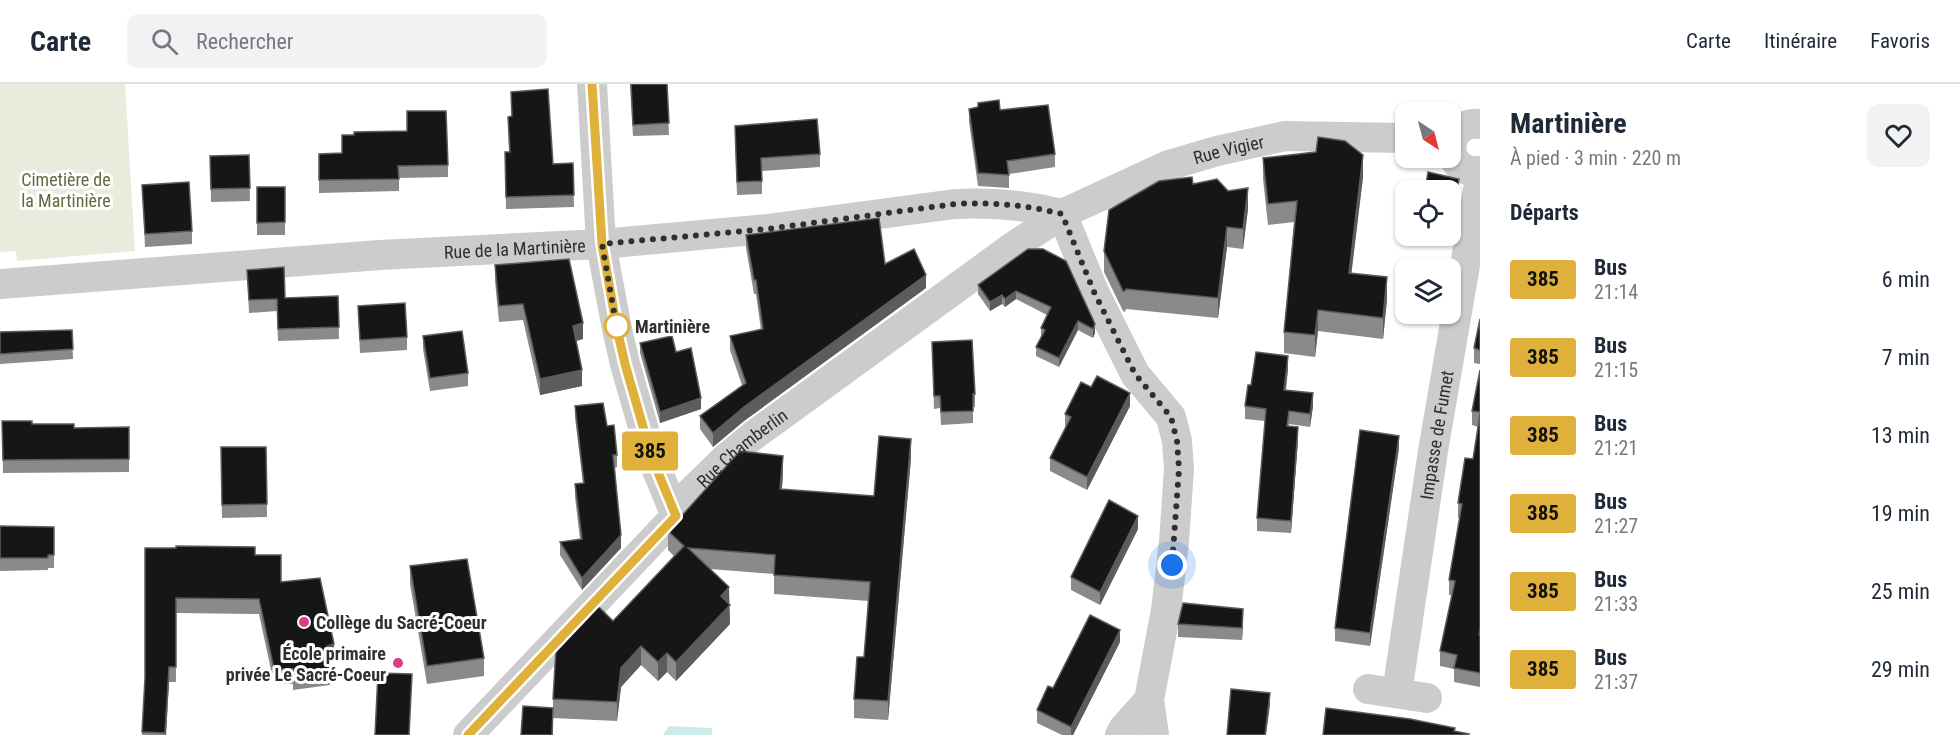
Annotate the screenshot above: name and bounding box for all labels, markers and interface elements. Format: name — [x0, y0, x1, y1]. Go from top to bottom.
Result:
search box — [127, 14, 547, 68]
text: Carte — [30, 25, 91, 58]
icon: search — [148, 25, 181, 58]
text: Rechercher — [196, 29, 293, 54]
text: Carte — [1686, 29, 1731, 53]
text: Itinéraire — [1764, 29, 1837, 53]
text: Favoris — [1870, 29, 1930, 53]
north arrow — [1395, 102, 1461, 168]
map controls — [1395, 102, 1461, 324]
button: heart — [1867, 104, 1930, 167]
text: Martinière — [1510, 107, 1627, 140]
street label: Rue Vigier — [1191, 130, 1266, 168]
text: À pied · 3 min · 220 m — [1510, 146, 1681, 170]
park label: Cimetière de la Martinière — [21, 169, 111, 211]
button: locate — [1395, 180, 1461, 246]
text: Départs — [1510, 200, 1579, 225]
street label: Rue de la Martinière — [443, 234, 586, 262]
text: Bus — [1594, 255, 1627, 280]
button: layers — [1395, 258, 1461, 324]
text: 385 — [1527, 267, 1559, 291]
text: 6 min — [1882, 267, 1930, 292]
text: 21:14 — [1594, 280, 1638, 304]
marker: Martinière — [604, 313, 630, 339]
place label: Martinière — [635, 316, 710, 337]
text: Bus — [1594, 333, 1627, 358]
text: 385 — [1527, 345, 1559, 369]
text: 7 min — [1882, 345, 1930, 370]
text: 21:15 — [1594, 358, 1638, 382]
street label: Impasse de Fumet — [1415, 369, 1457, 501]
street label: Rue Chamberlin — [692, 404, 791, 491]
text: Bus — [1594, 411, 1627, 436]
text: 385 — [1527, 423, 1559, 447]
text: 13 min — [1871, 423, 1930, 448]
line badge: 385 — [616, 432, 684, 470]
text: 21:21 — [1594, 436, 1638, 460]
text: 385 — [634, 439, 666, 463]
text: Bus — [1594, 489, 1627, 514]
text: 385 — [1527, 501, 1559, 525]
text: 19 min — [1871, 501, 1930, 526]
text: 21:27 — [1594, 514, 1638, 538]
your location — [1157, 550, 1187, 580]
text: Bus — [1594, 567, 1627, 592]
text: 385 — [1527, 579, 1559, 603]
text: 25 min — [1871, 579, 1930, 604]
text: 21:33 — [1594, 592, 1638, 616]
place label: Collège du Sacré-Coeur — [316, 612, 487, 633]
marker: Collège du Sacré-Coeur — [297, 615, 311, 629]
place label: École primaire privée Le Sacré-Coeur — [226, 643, 386, 685]
text: Bus — [1594, 645, 1627, 670]
marker: École primaire privée Le Sacré-Coeur — [391, 656, 405, 670]
text: 385 — [1527, 657, 1559, 681]
text: 29 min — [1871, 657, 1930, 682]
text: 21:37 — [1594, 670, 1638, 694]

